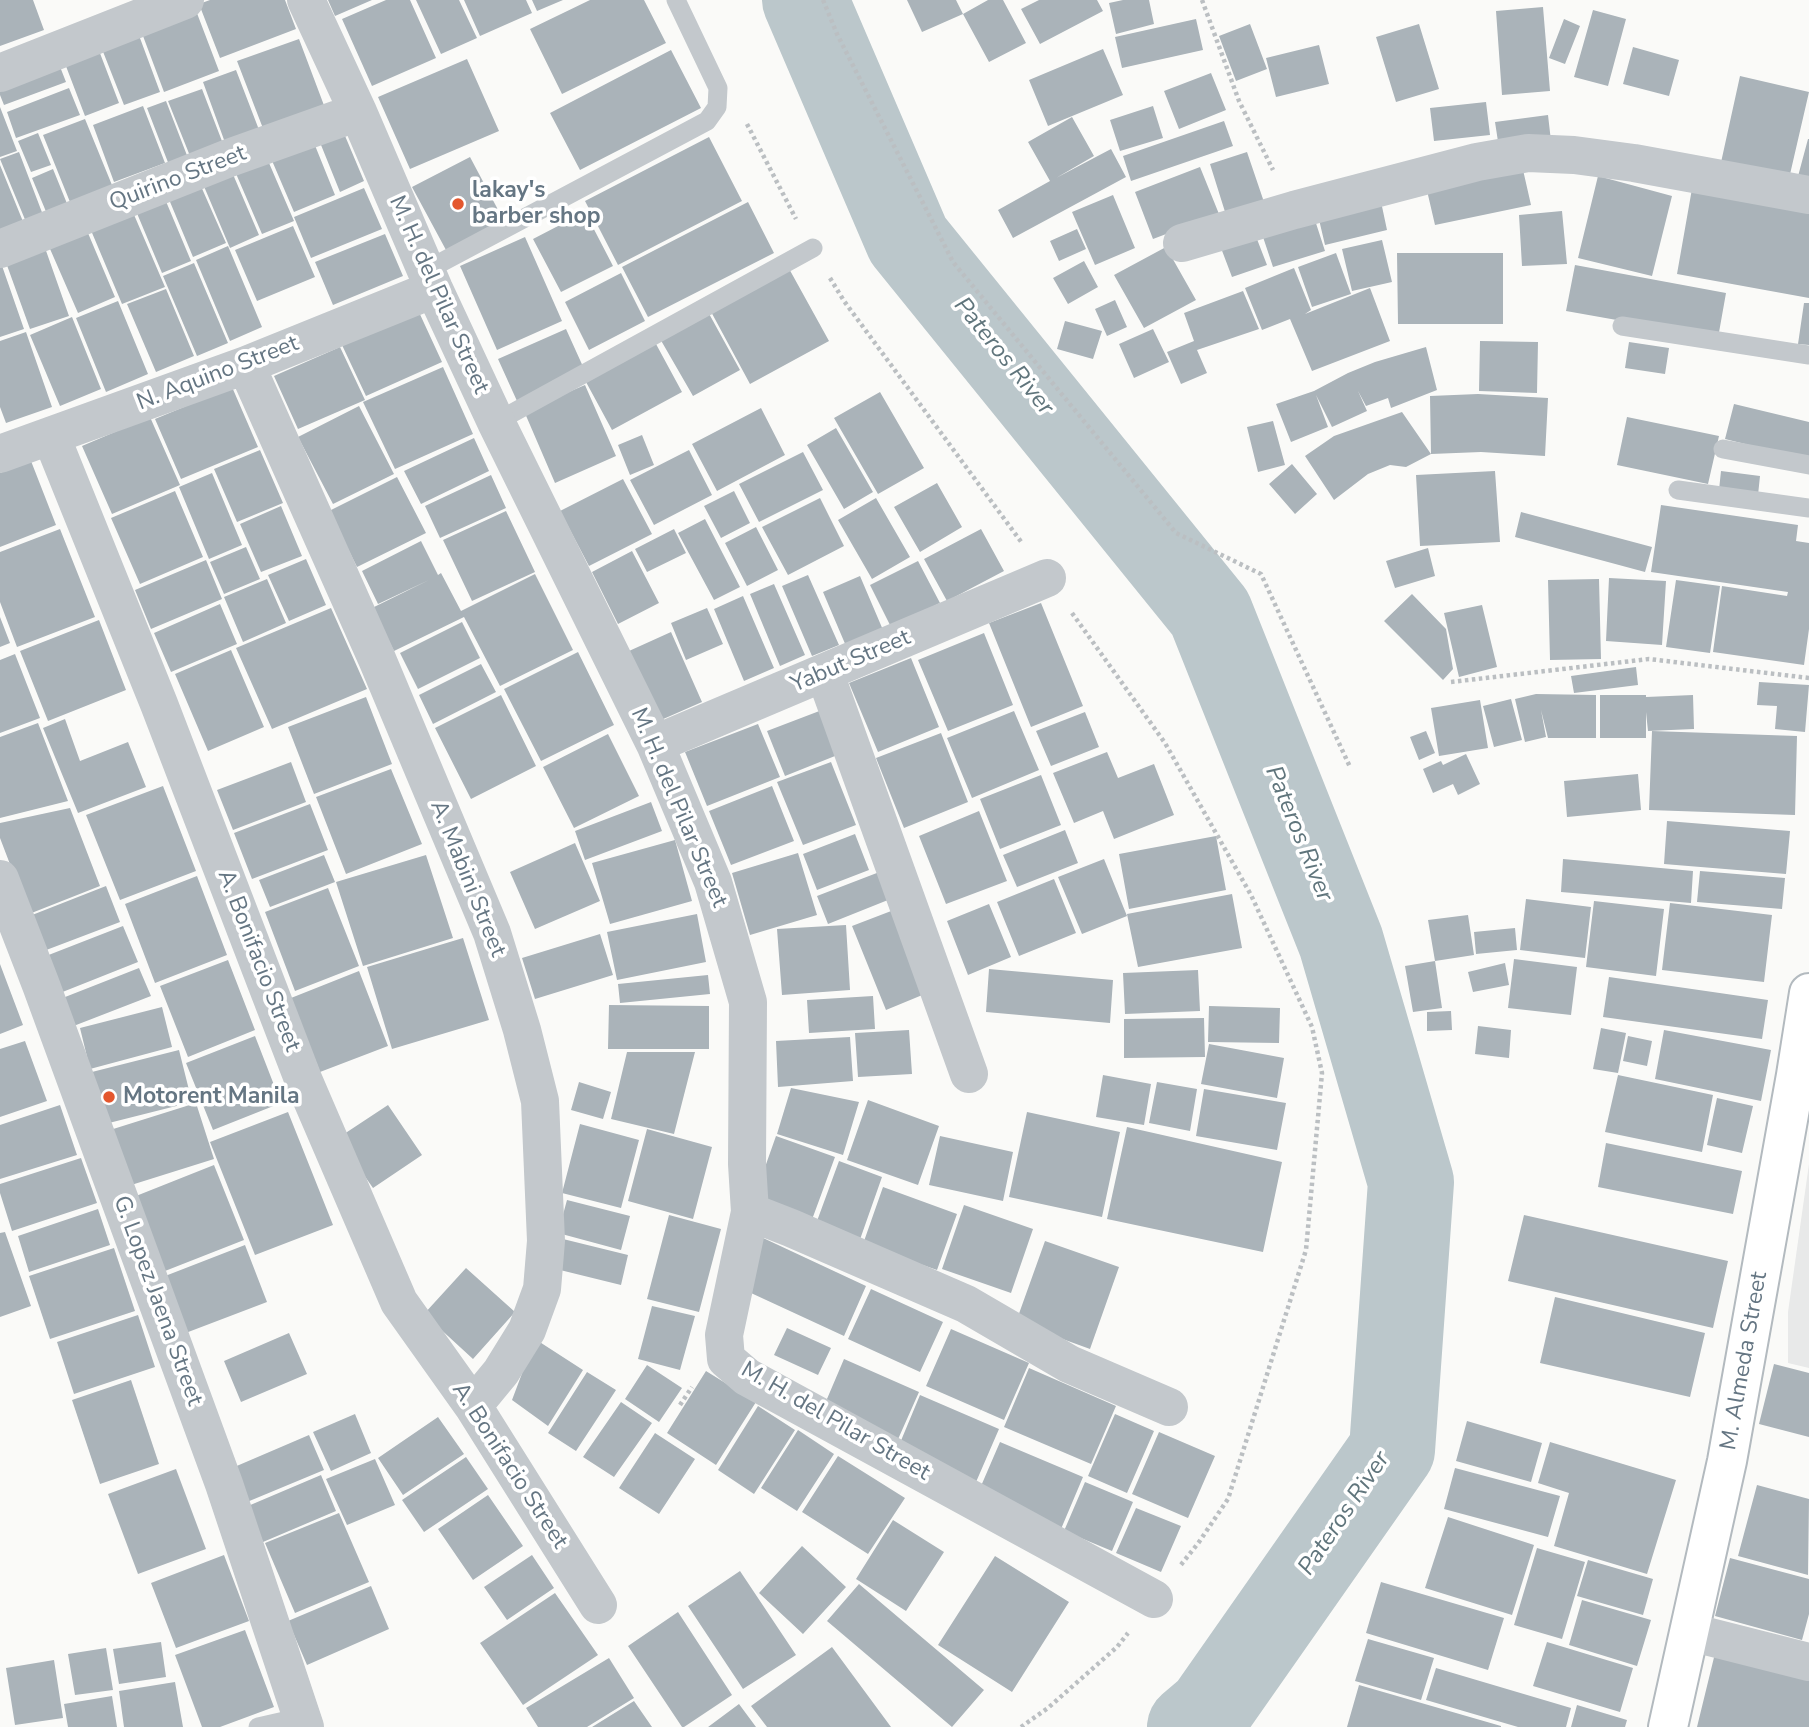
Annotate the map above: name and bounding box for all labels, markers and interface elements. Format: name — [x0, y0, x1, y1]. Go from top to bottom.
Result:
street label: Quirino Street — [106, 140, 250, 218]
place label: lakay's barber shop — [472, 177, 601, 231]
street label: M. H. del Pilar Street — [382, 192, 494, 398]
marker: lakay's barber shop — [450, 196, 466, 212]
water label: Pateros River — [947, 292, 1059, 422]
street label: N. Aquino Street — [133, 330, 303, 418]
street label: Yabut Street — [787, 624, 915, 700]
street label: M. H. del Pilar Street — [624, 704, 732, 912]
water label: Pateros River — [1258, 762, 1338, 906]
street label: A. Mabini Street — [423, 797, 511, 961]
street label: A. Bonifacio Street — [211, 866, 305, 1056]
place label: Motorent Manila — [123, 1083, 300, 1111]
marker: Motorent Manila — [101, 1089, 117, 1105]
street label: G. Lopez Jaena Street — [106, 1192, 208, 1410]
street label: M. Almeda Street — [1716, 1270, 1774, 1452]
street label: M. H. del Pilar Street — [736, 1357, 934, 1487]
street label: A. Bonifacio Street — [445, 1378, 573, 1554]
water label: Pateros River — [1293, 1447, 1397, 1581]

